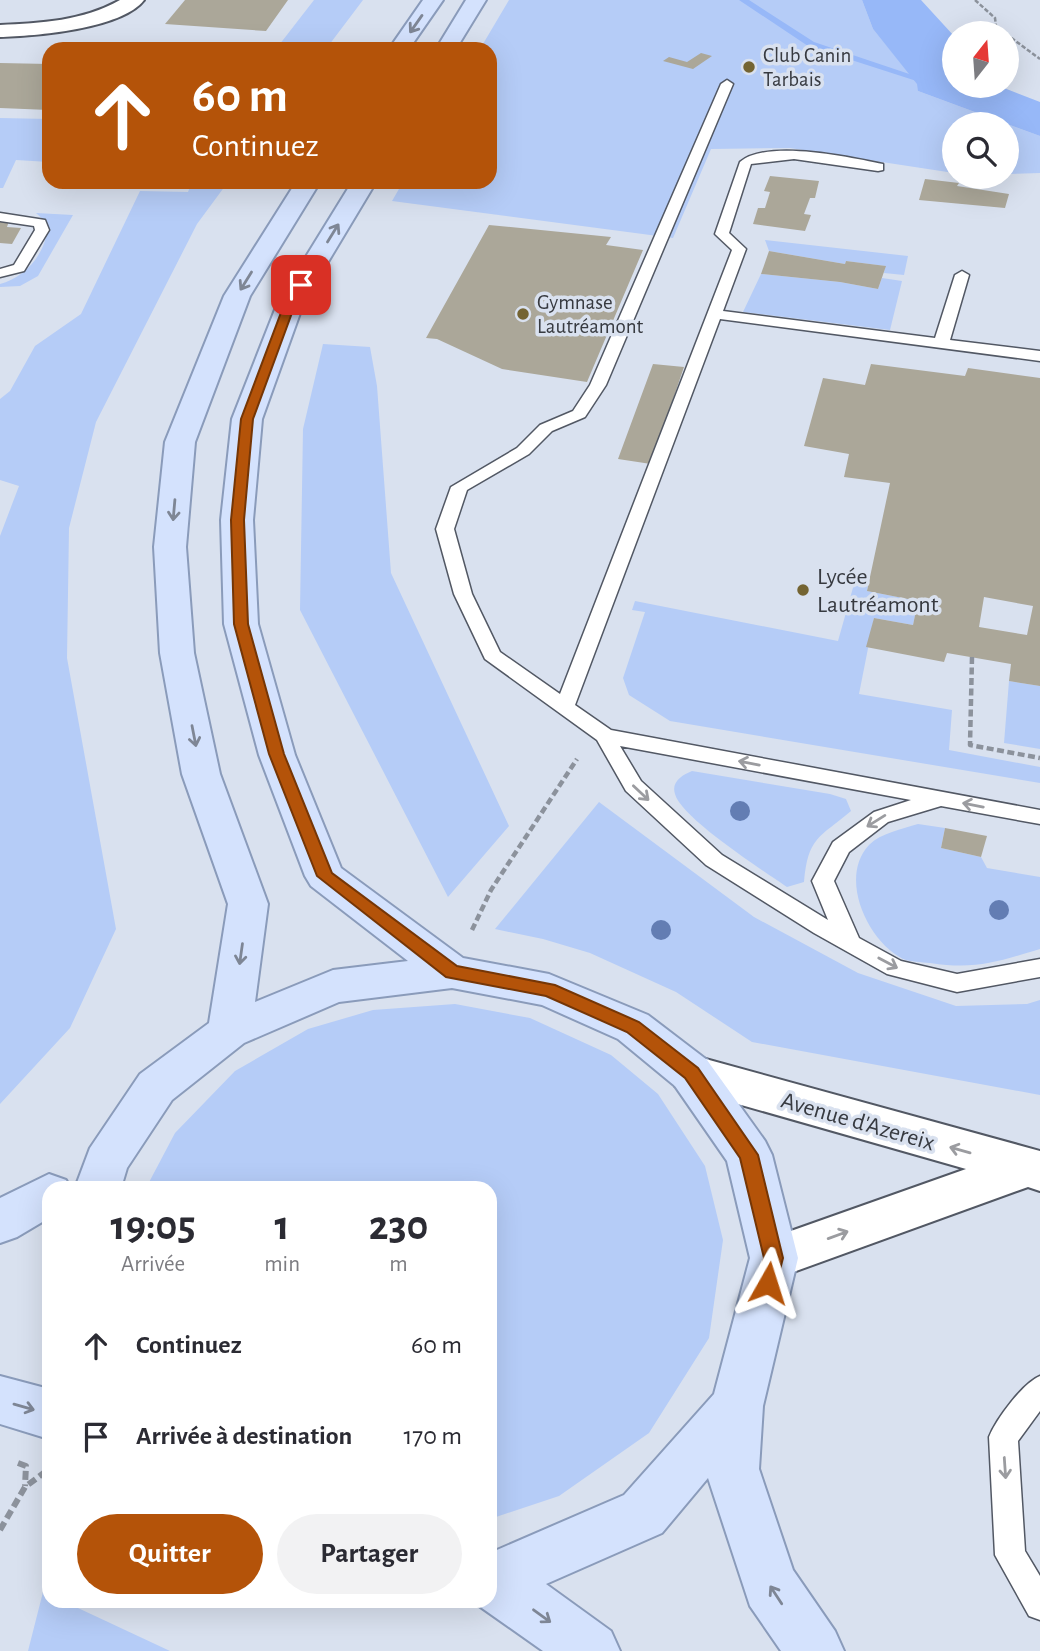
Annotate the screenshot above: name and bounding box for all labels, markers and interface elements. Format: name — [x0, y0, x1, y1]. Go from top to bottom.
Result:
one-way arrow — [409, 14, 423, 34]
north arrow — [942, 21, 1018, 98]
map controls — [942, 21, 1019, 189]
place label: Club Canin Tarbais — [763, 45, 851, 90]
marker: Club Canin Tarbais — [741, 59, 757, 75]
icon: ahead — [77, 70, 168, 161]
text: 60 m — [192, 72, 288, 121]
button: search — [942, 112, 1019, 189]
text: Continuez — [192, 130, 319, 162]
one-way arrow — [326, 224, 340, 244]
pin — [271, 255, 331, 315]
icon: arrive — [282, 266, 320, 304]
one-way arrow — [239, 271, 253, 291]
place label: Gymnase Lautréamont — [537, 292, 644, 337]
marker: Gymnase Lautréamont — [515, 306, 531, 322]
one-way arrow — [167, 499, 180, 521]
place label: Lycée Lautréamont — [817, 565, 939, 617]
marker: Lycée Lautréamont — [795, 582, 811, 598]
one-way arrow — [187, 724, 201, 747]
one-way arrow — [738, 756, 761, 769]
one-way arrow — [632, 785, 649, 802]
one-way arrow — [962, 798, 985, 811]
one-way arrow — [867, 815, 887, 829]
one-way arrow — [234, 942, 247, 965]
one-way arrow — [877, 957, 898, 971]
street label: Avenue d'Azereix — [778, 1089, 938, 1155]
one-way arrow — [949, 1142, 971, 1155]
text: 19:05 — [111, 1205, 196, 1247]
text: 1 — [275, 1205, 290, 1247]
text: 230 — [369, 1205, 428, 1247]
one-way arrow — [826, 1228, 848, 1240]
position arrow — [731, 1246, 805, 1320]
text: Arrivée — [121, 1253, 185, 1276]
text: min — [264, 1253, 300, 1276]
text: m — [389, 1253, 408, 1276]
icon: ahead — [77, 1327, 115, 1365]
text: Continuez — [136, 1332, 242, 1358]
text: 60 m — [411, 1332, 462, 1358]
one-way arrow — [13, 1401, 35, 1414]
icon: arrive — [77, 1418, 115, 1456]
text: Arrivée à destination — [136, 1423, 352, 1449]
text: 170 m — [403, 1423, 462, 1449]
one-way arrow — [998, 1456, 1011, 1479]
button: Quitter — [77, 1514, 263, 1594]
button: Partager — [277, 1514, 462, 1594]
one-way arrow — [769, 1585, 783, 1605]
one-way arrow — [532, 1609, 551, 1623]

